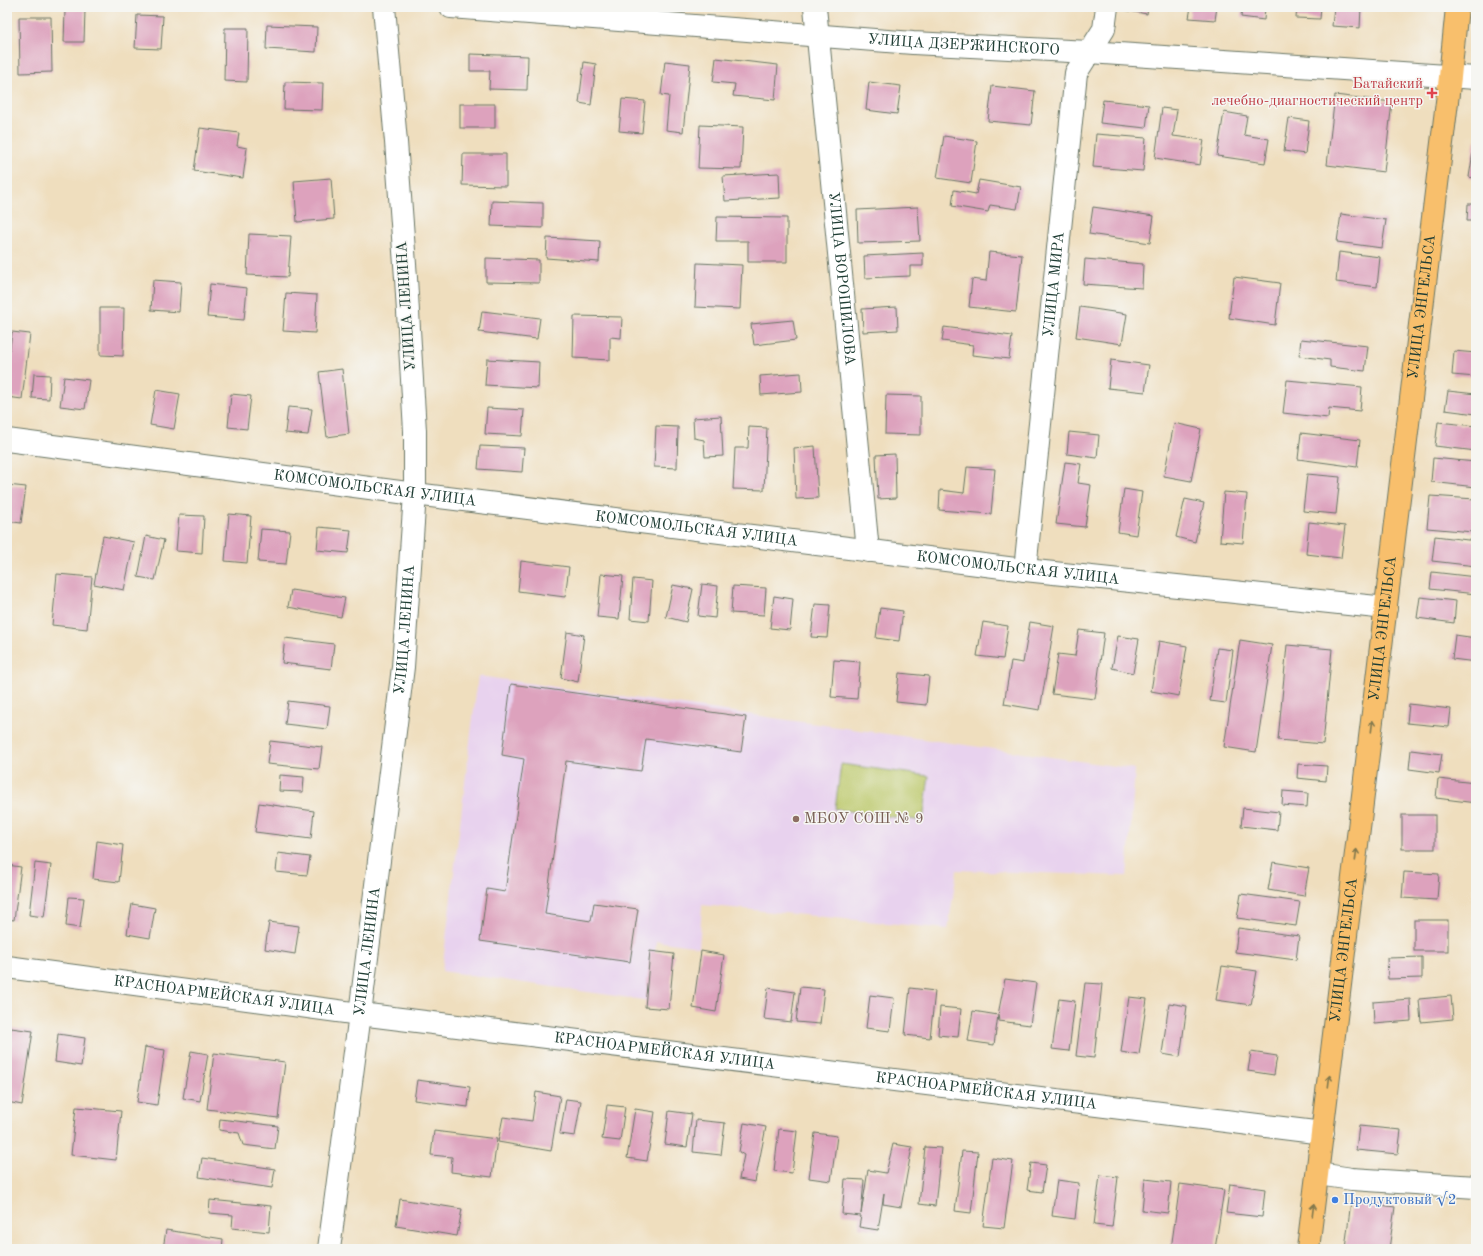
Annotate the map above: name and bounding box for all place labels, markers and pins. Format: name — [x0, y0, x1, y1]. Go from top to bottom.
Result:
place label: Батайский лечебно-диагностический центр — [1212, 77, 1423, 109]
marker: Батайский лечебно-диагностический центр — [1426, 87, 1438, 99]
place label: МБОУ СОШ № 9 — [804, 812, 924, 827]
marker: МБОУ СОШ № 9 — [791, 814, 801, 824]
place label: Продуктовый √2 — [1343, 1191, 1456, 1208]
marker: Продуктовый √2 — [1330, 1195, 1340, 1205]

